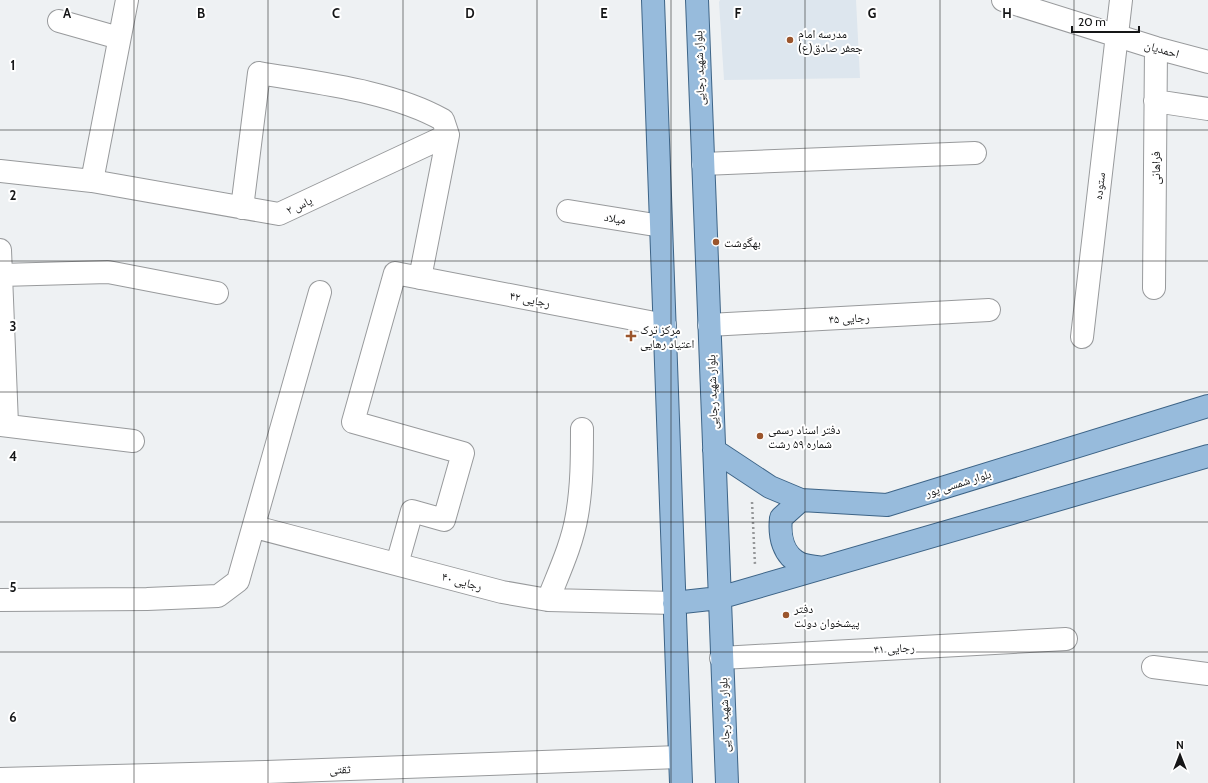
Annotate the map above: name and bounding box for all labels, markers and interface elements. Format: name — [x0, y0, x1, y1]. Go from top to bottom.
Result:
text: A — [63, 5, 72, 21]
text: B — [197, 5, 205, 21]
text: C — [332, 5, 340, 21]
text: D — [465, 5, 475, 21]
text: E — [600, 5, 608, 21]
text: F — [735, 5, 742, 21]
text: G — [868, 5, 877, 21]
text: H — [1002, 5, 1012, 21]
scale bar — [1072, 8, 1139, 34]
text: 20 m — [1078, 14, 1106, 29]
place label: مدرسه امام جعفر صادق(ع) — [798, 26, 863, 56]
street label: بلوار شهید رجایی — [690, 30, 708, 106]
marker: مدرسه امام جعفر صادق(ع) — [785, 35, 795, 45]
street label: احمدیان — [1143, 37, 1181, 61]
text: 1 — [11, 57, 15, 73]
street label: فراهانی — [1148, 151, 1163, 185]
street label: ستوده — [1090, 171, 1108, 201]
text: 2 — [10, 187, 17, 203]
street label: یاس ۲ — [283, 192, 315, 218]
street label: میلاد — [603, 209, 627, 227]
place label: بهگوشت — [724, 235, 761, 250]
marker: بهگوشت — [711, 237, 721, 247]
street label: رجایی ۴۲ — [508, 288, 552, 311]
street label: رجایی ۴۵ — [828, 309, 870, 327]
text: 3 — [9, 318, 17, 334]
place label: مرکز ترک اعتیاد رهایی — [640, 322, 695, 351]
marker: مرکز ترک اعتیاد رهایی — [625, 330, 637, 342]
street label: بلوار شهید رجایی — [703, 354, 721, 430]
place label: دفتر اسناد رسمی شماره ۵۹ رشت — [768, 422, 841, 451]
marker: دفتر اسناد رسمی شماره ۵۹ رشت — [755, 431, 765, 441]
text: 4 — [9, 448, 17, 464]
street label: بلوار شمسی پور — [922, 466, 993, 501]
street label: رجایی ۴۰ — [440, 568, 484, 594]
text: 5 — [10, 579, 17, 595]
place label: دفتر پیشخوان دولت — [793, 601, 860, 630]
marker: دفتر پیشخوان دولت — [781, 610, 791, 620]
street label: رجایی ۴۱ — [873, 639, 915, 657]
street label: بلوار شهید رجایی — [715, 677, 733, 753]
text: 6 — [9, 709, 17, 725]
north arrow — [1160, 735, 1200, 775]
text: N — [1176, 738, 1184, 752]
street label: ثقتی — [329, 761, 352, 777]

